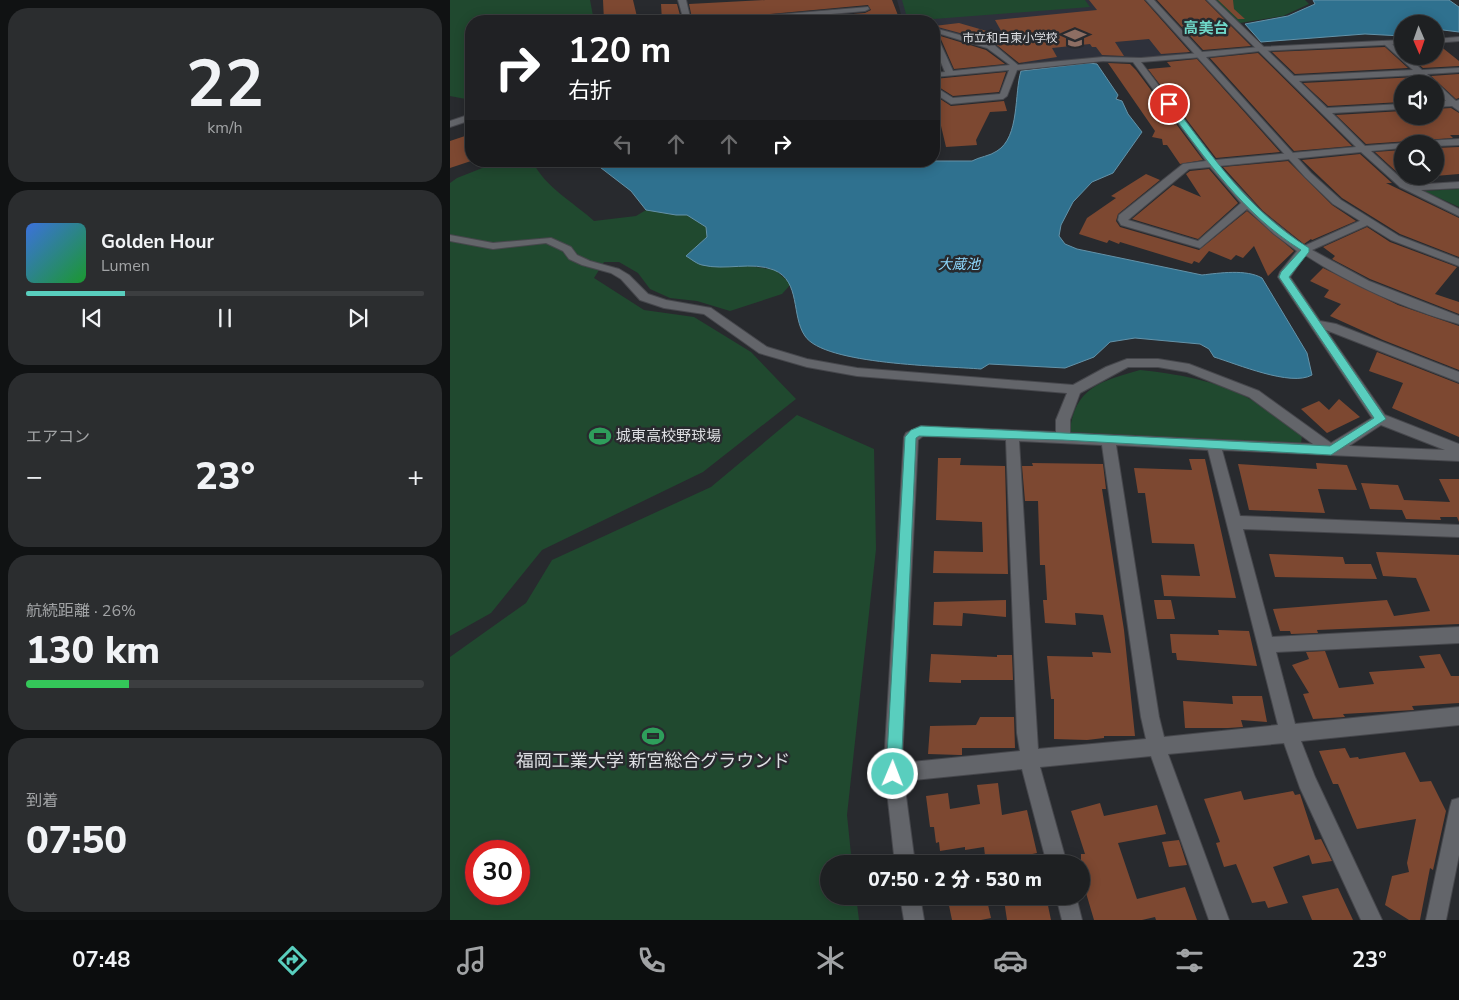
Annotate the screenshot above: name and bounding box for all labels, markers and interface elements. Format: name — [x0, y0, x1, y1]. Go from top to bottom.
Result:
north arrow — [1394, 15, 1444, 65]
map controls — [1394, 15, 1444, 185]
district label: 高美台 — [1183, 18, 1229, 38]
school or university icon: 市立和白東小学校 — [1062, 25, 1088, 51]
text: 120 m — [568, 27, 671, 74]
place label: 市立和白東小学校 — [962, 30, 1058, 46]
icon: right — [485, 35, 550, 100]
text: 22 — [186, 40, 264, 129]
button: sound — [1394, 75, 1444, 125]
text: 右折 — [568, 76, 612, 106]
pin — [1148, 83, 1190, 125]
icon: arrive — [1155, 90, 1183, 118]
text: km/h — [207, 117, 243, 139]
icon: left — [609, 130, 637, 158]
icon: ahead — [662, 130, 690, 158]
icon: ahead — [715, 130, 743, 158]
icon: right — [768, 130, 796, 158]
button: search — [1394, 135, 1444, 185]
text: Golden Hour — [101, 229, 214, 255]
text: Lumen — [101, 255, 150, 277]
water label: 大蔵池 — [938, 255, 982, 274]
icon: previous — [78, 304, 106, 332]
icon: pause — [211, 304, 239, 332]
icon: next — [344, 304, 372, 332]
sports icon: 城東高校野球場 — [587, 423, 613, 449]
text: エアコン — [26, 426, 90, 448]
place label: 城東高校野球場 — [616, 426, 721, 446]
text: 23° — [195, 451, 255, 502]
text: − — [26, 458, 43, 496]
text: + — [407, 458, 424, 496]
text: 航続距離 · 26% — [26, 600, 136, 622]
text: 130 km — [26, 625, 160, 676]
sports icon: 福岡工業大学 新宮総合グラウンド — [640, 723, 666, 749]
position arrow — [866, 747, 918, 799]
place label: 福岡工業大学 新宮総合グラウンド — [516, 749, 790, 773]
text: 到着 — [26, 790, 58, 812]
text: 07:50 — [26, 815, 127, 866]
speed limit sign: 30 — [465, 840, 530, 905]
text: 07:50 · 2 分 · 530 m — [868, 867, 1042, 893]
icon: directions — [275, 943, 310, 978]
icon: music — [454, 943, 489, 978]
icon: phone — [634, 943, 669, 978]
icon: climate — [813, 943, 848, 978]
icon: car — [993, 943, 1028, 978]
icon: filters — [1172, 943, 1207, 978]
text: 07:48 — [72, 945, 131, 975]
text: 23° — [1352, 945, 1387, 975]

